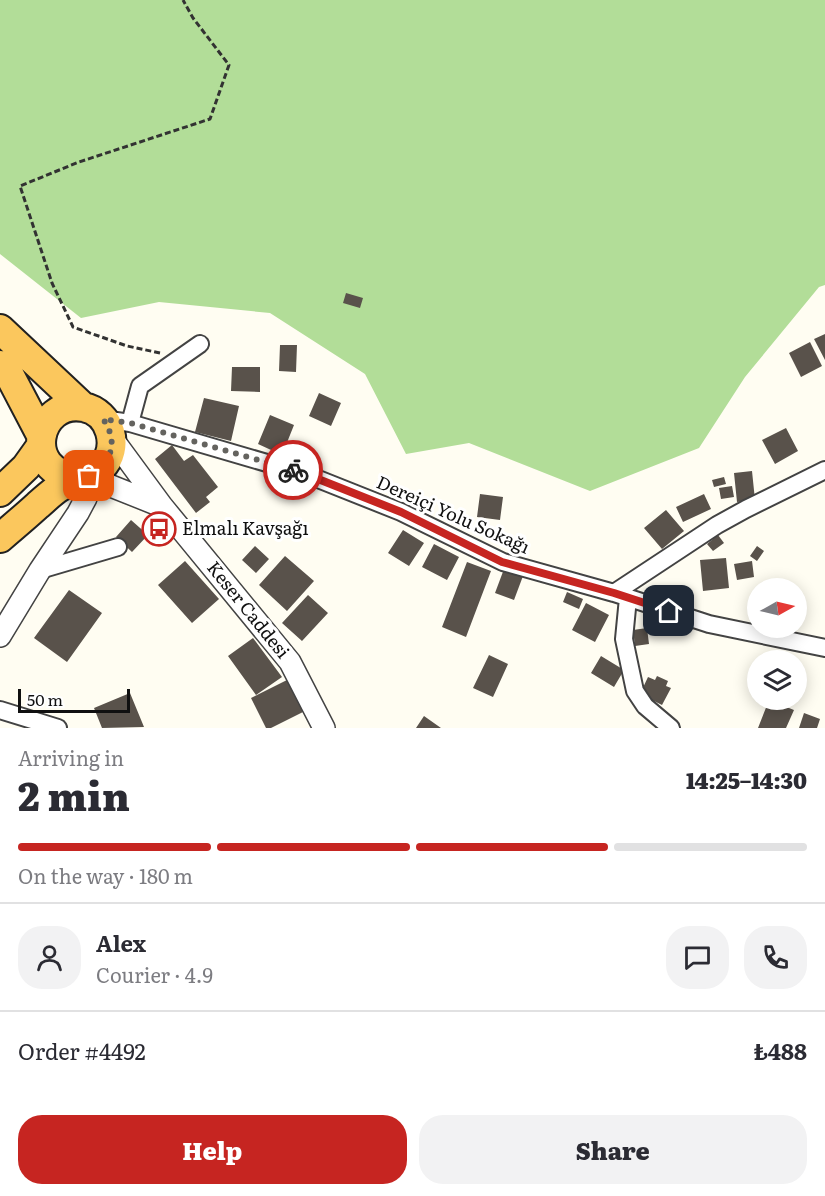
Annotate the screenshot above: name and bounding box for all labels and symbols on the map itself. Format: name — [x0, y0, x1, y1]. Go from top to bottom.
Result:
courier — [263, 440, 323, 500]
pin — [63, 450, 114, 501]
street label: Dereiçi Yolu Sokağı — [373, 468, 535, 560]
bus stop icon: Elmalı Kavşağı — [141, 511, 177, 547]
place label: Elmalı Kavşağı — [182, 514, 308, 541]
street label: Keser Caddesi — [201, 554, 297, 664]
north arrow — [747, 578, 807, 638]
pin — [643, 585, 694, 636]
scale bar — [18, 686, 130, 714]

